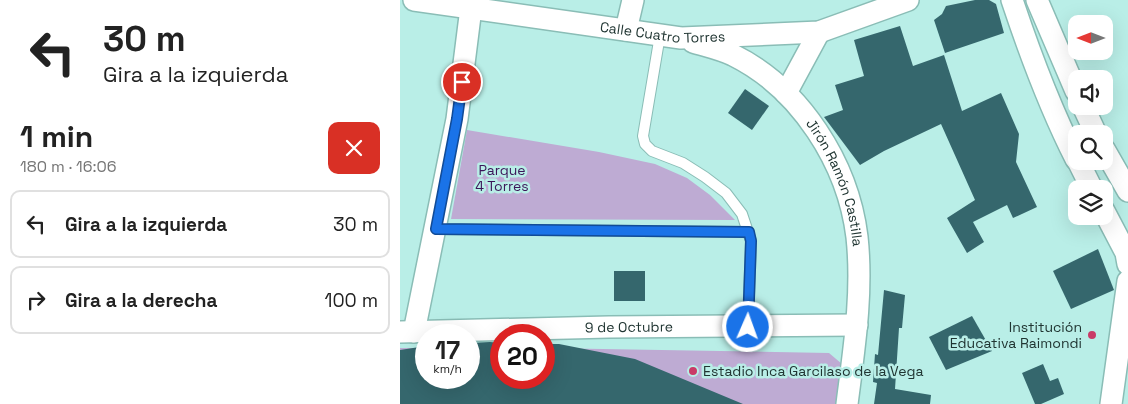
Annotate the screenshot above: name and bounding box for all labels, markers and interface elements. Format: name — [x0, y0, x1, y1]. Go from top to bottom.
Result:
north arrow — [1068, 15, 1112, 60]
map controls — [1068, 15, 1113, 225]
text: 30 m — [103, 17, 186, 61]
street label: Calle Cuatro Torres — [599, 18, 726, 47]
icon: left — [20, 20, 85, 85]
text: Gira a la izquierda — [103, 60, 288, 88]
pin — [441, 61, 483, 103]
icon: arrive — [448, 68, 476, 96]
button: sound — [1068, 70, 1113, 115]
street label: Jirón Ramón Castilla — [802, 115, 867, 247]
text: 1 min — [20, 117, 93, 156]
button: close — [328, 122, 380, 174]
button: search — [1068, 125, 1113, 170]
text: 180 m · 16:06 — [20, 156, 117, 177]
park label: Parque 4 Torres — [475, 161, 529, 195]
button: layers — [1068, 180, 1113, 225]
icon: left — [22, 210, 50, 238]
text: Gira a la izquierda — [65, 212, 227, 237]
text: 30 m — [333, 212, 378, 237]
icon: right — [22, 286, 50, 314]
text: Gira a la derecha — [65, 288, 217, 313]
text: 100 m — [324, 288, 378, 313]
position arrow — [721, 300, 773, 352]
street label: 9 de Octubre — [585, 317, 673, 337]
place label: Institución Educativa Raimondi — [950, 318, 1082, 352]
speed limit sign: 20 — [490, 324, 555, 389]
marker: Institución Educativa Raimondi — [1086, 329, 1098, 341]
text: 17 — [435, 334, 460, 366]
text: km/h — [433, 361, 462, 377]
place label: Estadio Inca Garcilaso de la Vega — [703, 362, 924, 380]
marker: Estadio Inca Garcilaso de la Vega — [687, 365, 699, 377]

